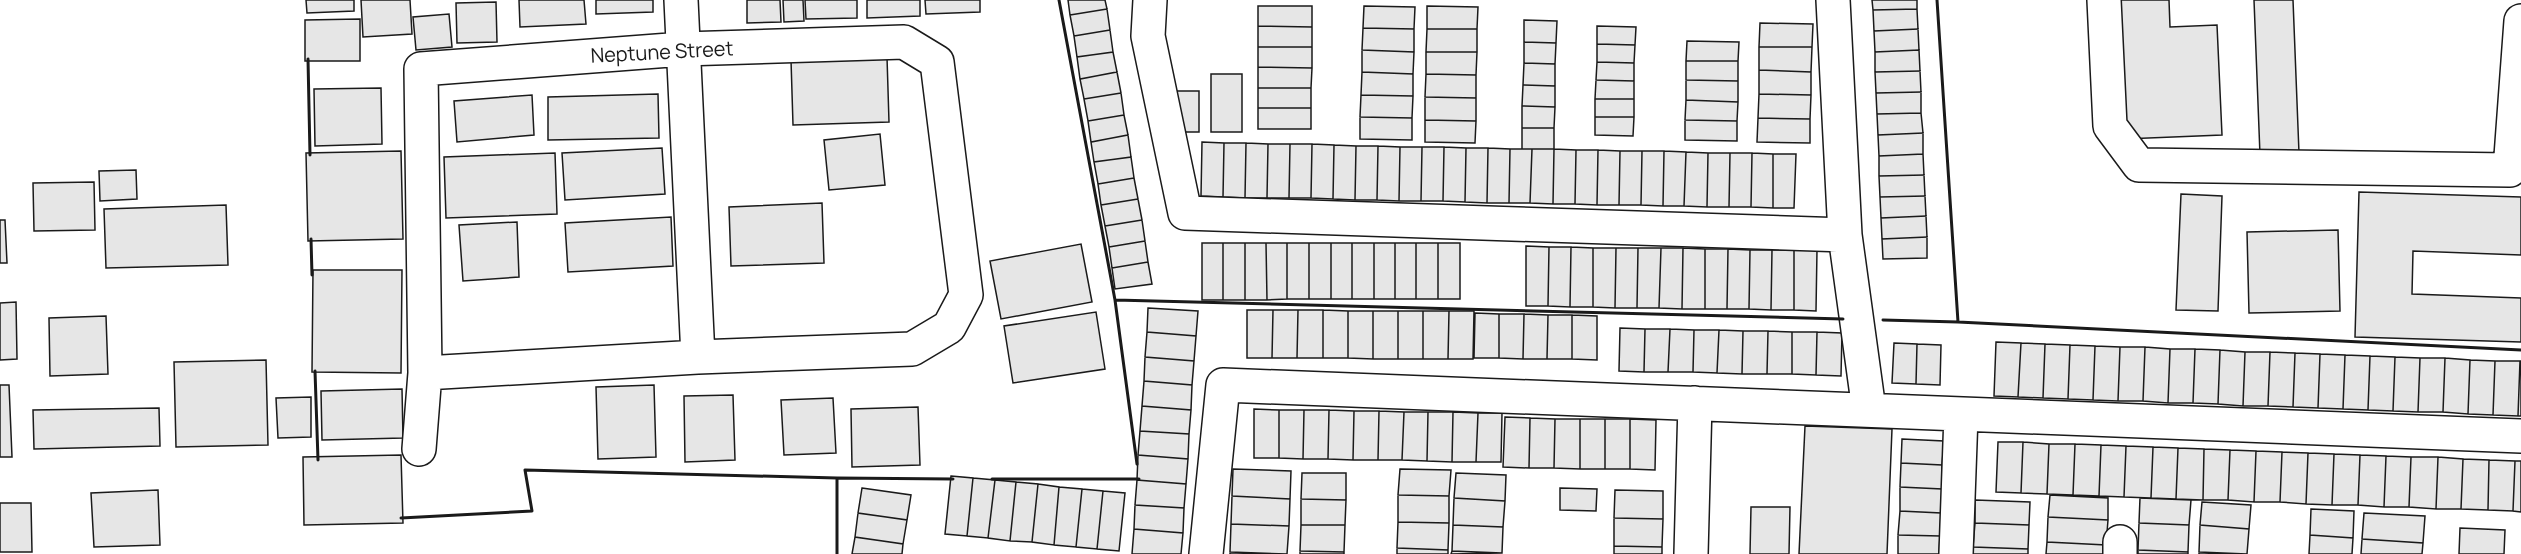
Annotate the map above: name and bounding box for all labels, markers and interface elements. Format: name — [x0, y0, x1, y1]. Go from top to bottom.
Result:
street label: Neptune Street — [590, 34, 734, 69]

